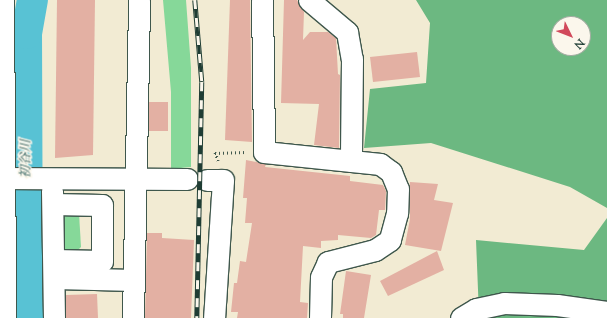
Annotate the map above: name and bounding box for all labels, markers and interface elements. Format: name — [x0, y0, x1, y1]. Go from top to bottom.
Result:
north arrow — [551, 16, 591, 56]
text: N — [570, 35, 588, 52]
water label: 初谷川 — [19, 140, 35, 178]

